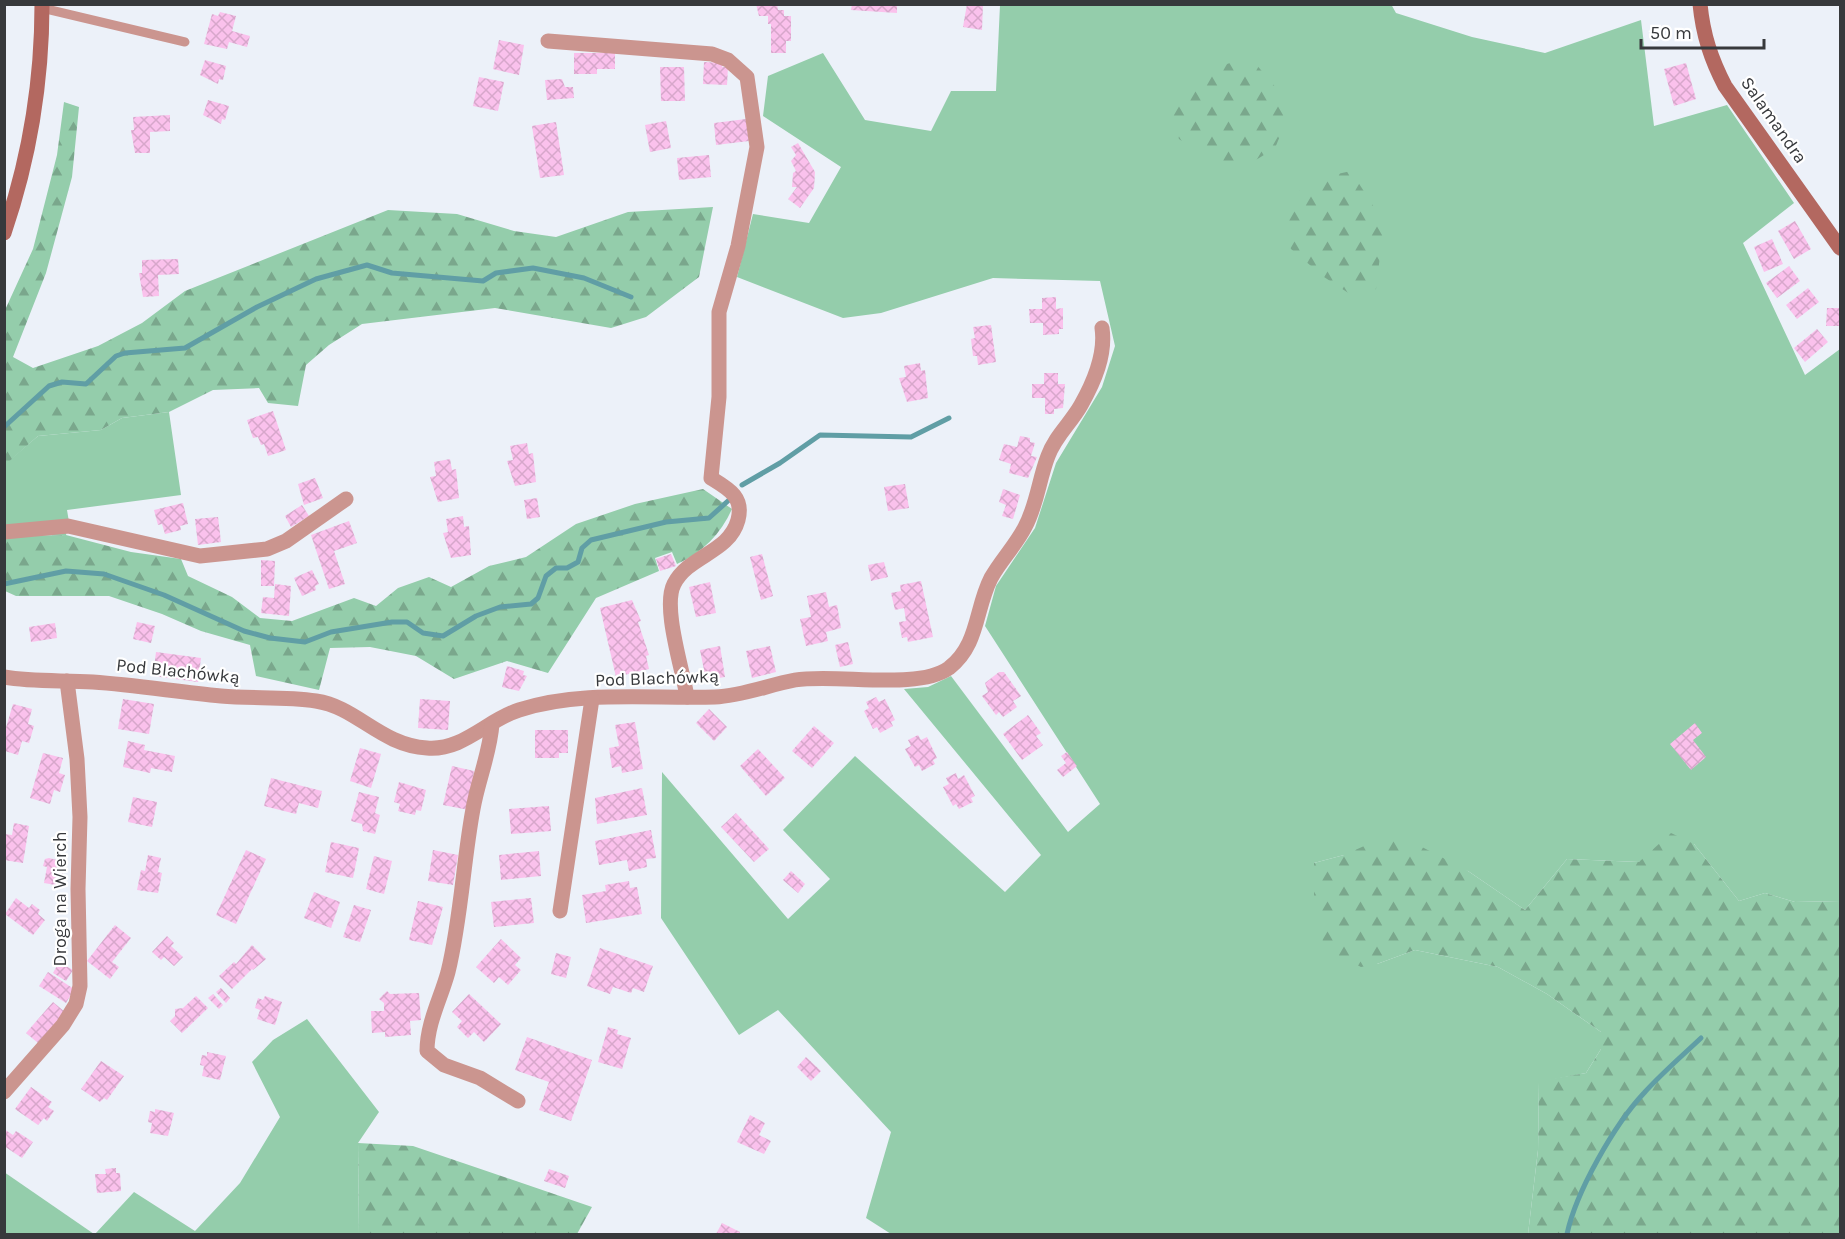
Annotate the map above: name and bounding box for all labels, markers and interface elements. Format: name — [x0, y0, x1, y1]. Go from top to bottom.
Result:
scale bar — [1641, 12, 1764, 50]
text: 50 m — [1650, 22, 1692, 44]
street label: Salamandra — [1736, 73, 1812, 167]
street label: Pod Blachówką — [115, 654, 241, 688]
street label: Pod Blachówką — [595, 665, 719, 691]
street label: Droga na Wierch — [49, 832, 71, 966]

